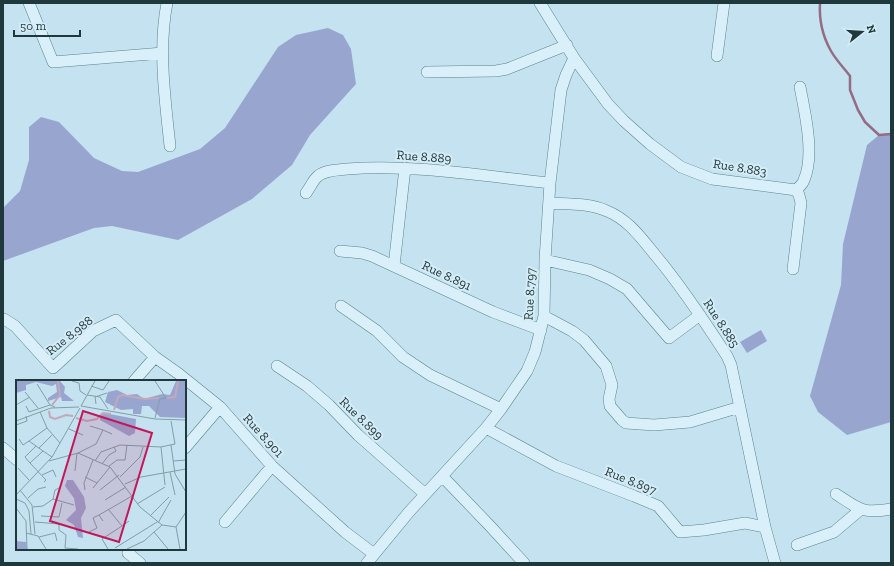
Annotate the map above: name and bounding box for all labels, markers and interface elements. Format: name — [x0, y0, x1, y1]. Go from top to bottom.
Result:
scale bar — [14, 12, 80, 38]
north arrow — [842, 12, 882, 52]
text: 50 m — [20, 19, 47, 33]
text: N — [864, 23, 879, 36]
street label: Rue 8.889 — [396, 147, 452, 166]
street label: Rue 8.883 — [712, 156, 768, 179]
street label: Rue 8.891 — [420, 257, 474, 293]
street label: Rue 8.797 — [521, 267, 538, 321]
street label: Rue 8.885 — [700, 296, 743, 351]
street label: Rue 8.988 — [43, 313, 96, 358]
inset map — [16, 380, 186, 550]
street label: Rue 8.899 — [337, 394, 387, 443]
street label: Rue 8.901 — [240, 410, 287, 460]
street label: Rue 8.897 — [603, 463, 659, 498]

